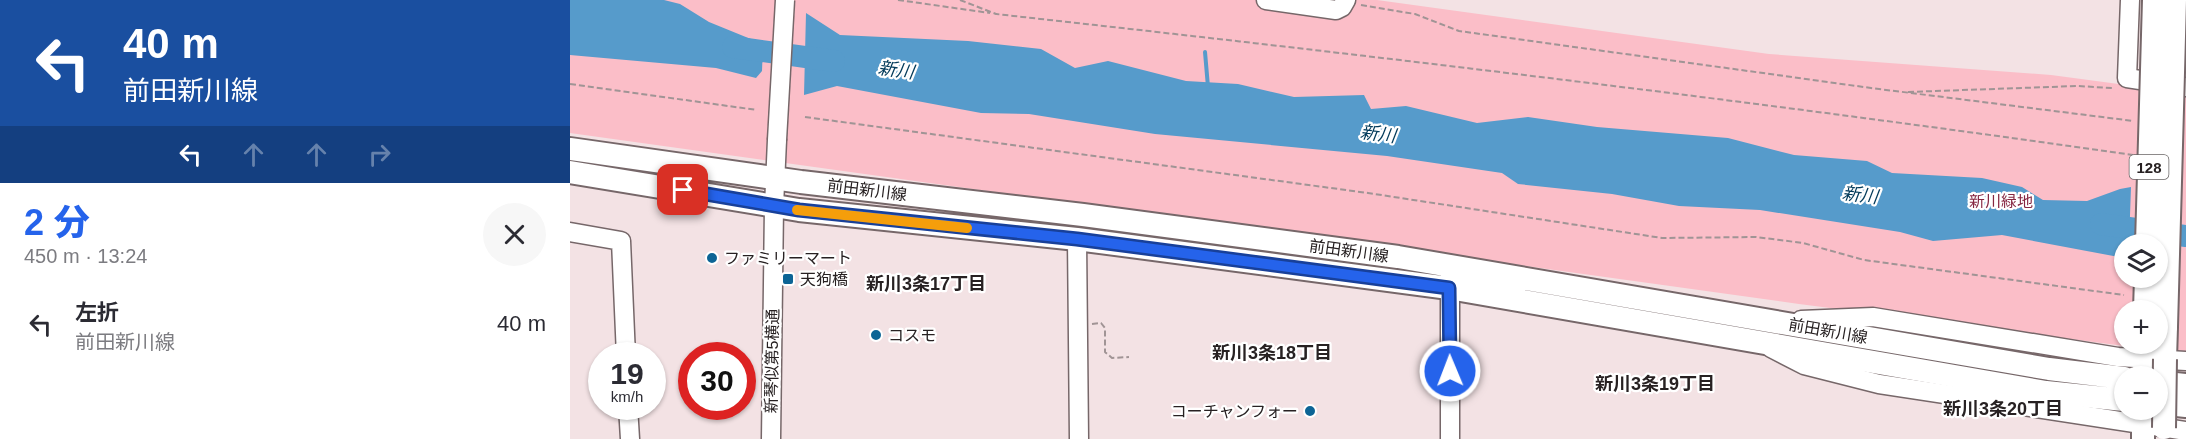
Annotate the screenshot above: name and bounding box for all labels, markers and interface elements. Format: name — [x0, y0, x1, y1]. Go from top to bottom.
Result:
text: 40 m — [123, 20, 219, 67]
icon: left — [24, 24, 102, 102]
water label: 新川 — [877, 58, 917, 83]
text: 前田新川線 — [123, 76, 258, 106]
water label: 新川 — [1359, 122, 1399, 146]
icon: left — [174, 138, 207, 171]
icon: ahead — [237, 138, 270, 171]
icon: ahead — [300, 138, 333, 171]
icon: right — [363, 138, 396, 171]
road number: 128 — [2130, 155, 2168, 179]
pin — [657, 164, 708, 215]
icon: arrive — [666, 173, 699, 206]
street label: 前田新川線 — [826, 177, 908, 203]
water label: 新川 — [1841, 183, 1881, 207]
park label: 新川緑地 — [1969, 193, 2033, 210]
text: 2 分 — [24, 202, 90, 243]
button: close — [483, 203, 546, 266]
map controls — [2114, 234, 2168, 420]
button: layers — [2114, 234, 2168, 288]
street label: 前田新川線 — [1308, 237, 1390, 265]
text: 450 m · 13:24 — [24, 245, 147, 267]
place label: ファミリーマート — [724, 250, 852, 267]
marker: ファミリーマート — [705, 251, 719, 265]
place label: 天狗橋 — [800, 271, 848, 288]
marker: 天狗橋 — [781, 272, 795, 286]
district label: 新川3条17丁目 — [866, 274, 986, 294]
text: 左折 — [75, 300, 119, 325]
button: + — [2114, 300, 2168, 354]
icon: left — [24, 308, 57, 341]
street label: 新琴似第5横通 — [763, 308, 781, 414]
text: 40 m — [497, 311, 546, 336]
street label: 前田新川線 — [1787, 316, 1869, 346]
place label: コスモ — [888, 327, 936, 344]
marker: コスモ — [869, 328, 883, 342]
text: 前田新川線 — [75, 331, 175, 353]
position arrow — [1418, 339, 1482, 403]
speed limit sign: 30 — [678, 342, 756, 420]
district label: 新川3条18丁目 — [1212, 343, 1332, 363]
text: 19 — [610, 357, 644, 390]
button: − — [2114, 366, 2168, 420]
district label: 新川3条19丁目 — [1595, 374, 1715, 394]
text: km/h — [611, 388, 643, 405]
district label: 新川3条20丁目 — [1943, 399, 2063, 419]
place label: コーチャンフォー — [1171, 403, 1298, 420]
marker: コーチャンフォー — [1303, 404, 1317, 418]

